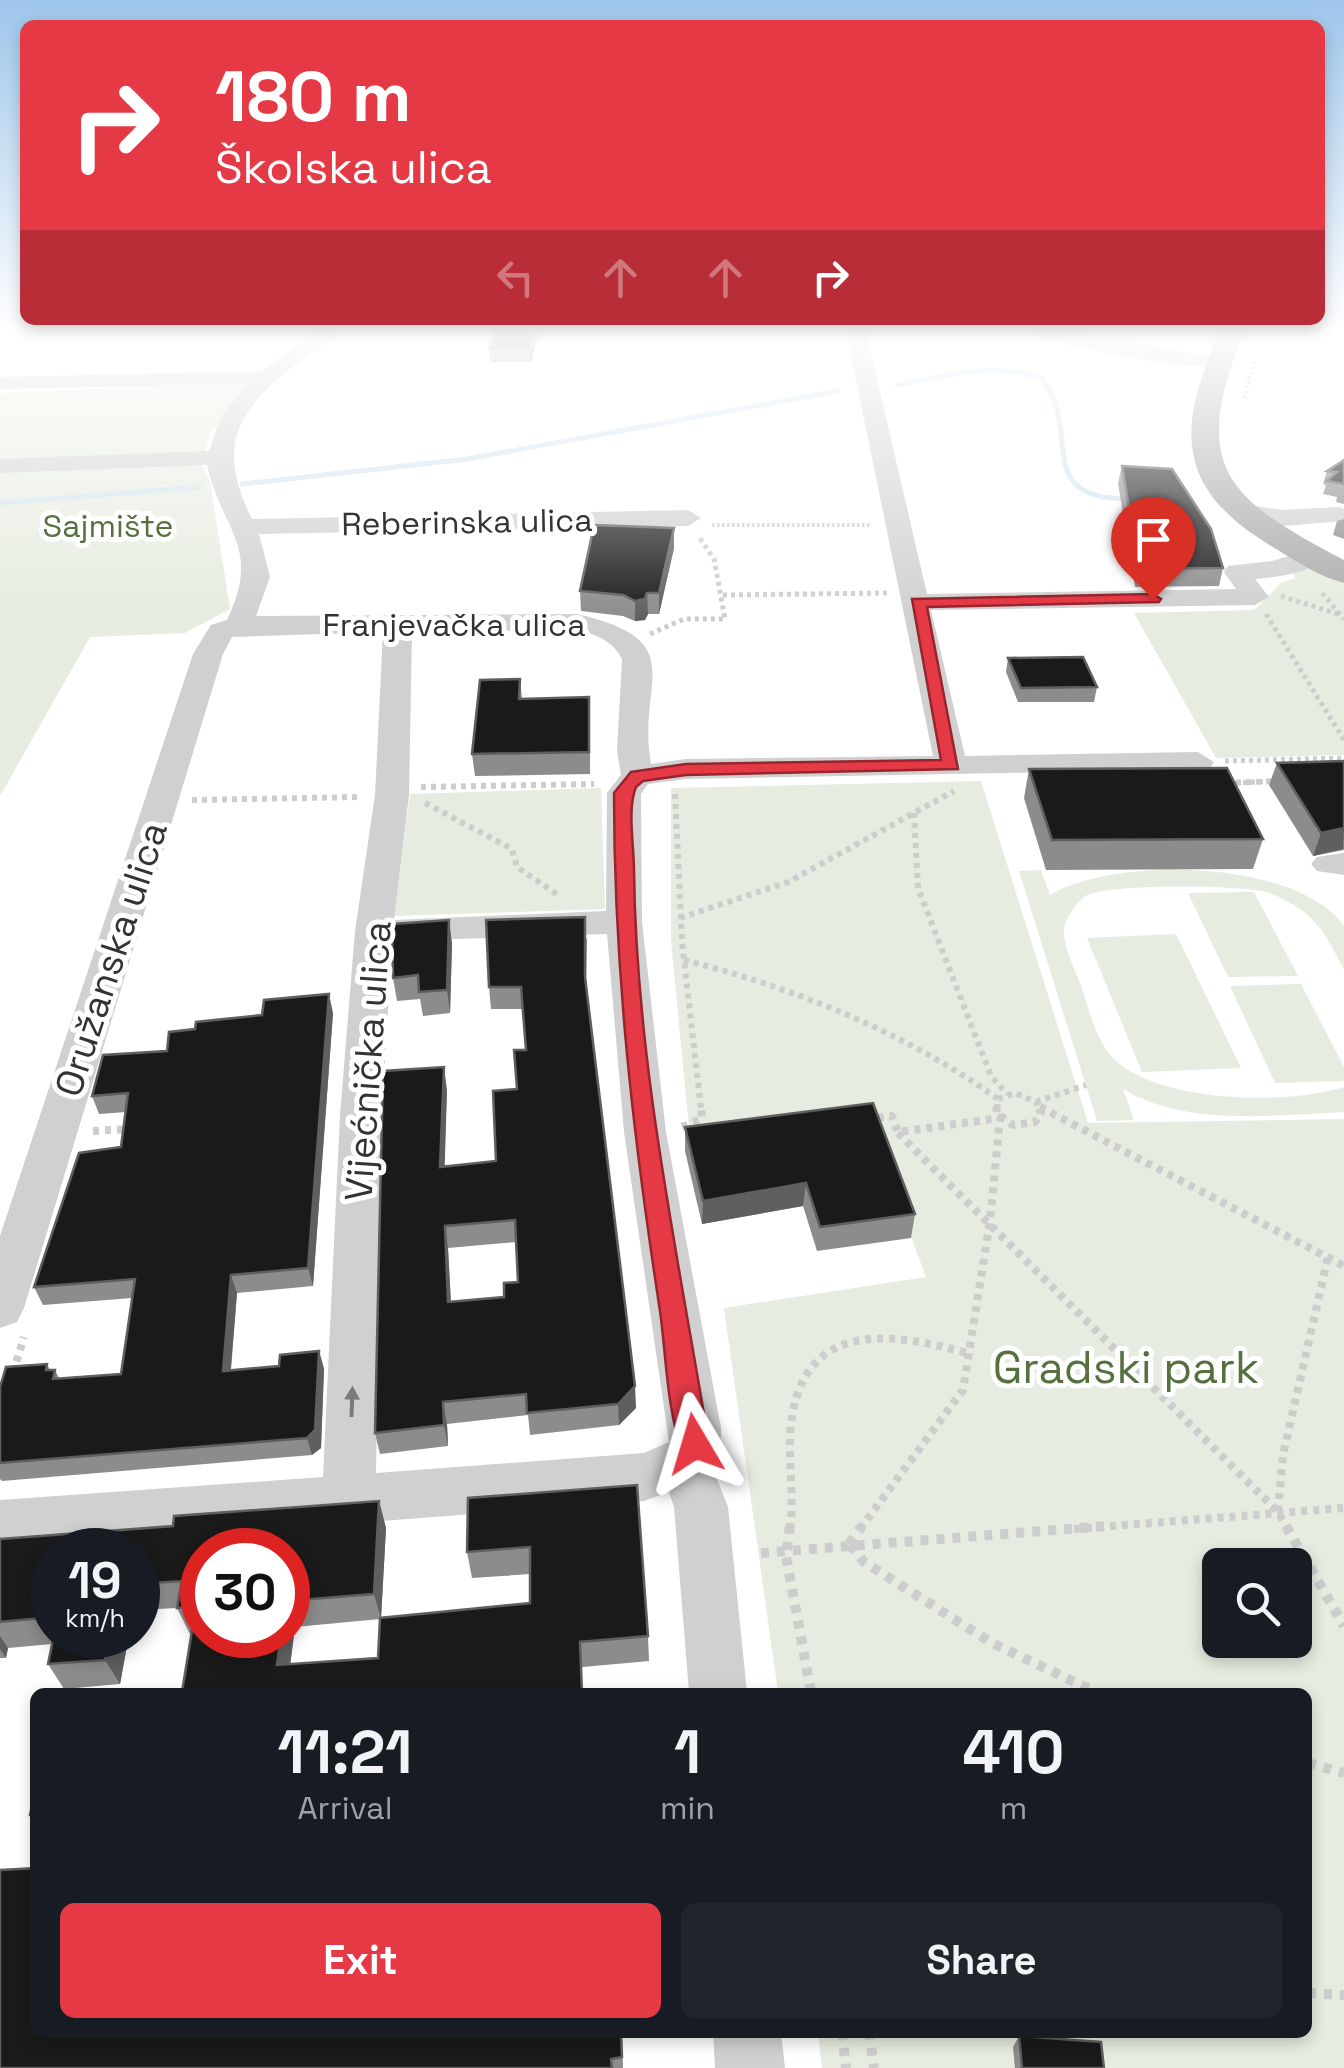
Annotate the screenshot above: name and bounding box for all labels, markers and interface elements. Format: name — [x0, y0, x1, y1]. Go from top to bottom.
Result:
text: 180 m — [215, 52, 412, 141]
icon: right — [50, 60, 180, 190]
text: Školska ulica — [215, 139, 492, 196]
icon: left — [488, 250, 543, 305]
icon: ahead — [593, 250, 648, 305]
icon: ahead — [698, 250, 753, 305]
icon: right — [803, 250, 858, 305]
pin — [1111, 497, 1196, 600]
street label: Reberinska ulica — [341, 500, 593, 544]
park label: Sajmište — [43, 506, 173, 546]
icon: arrive — [1126, 512, 1181, 567]
street label: Franjevačka ulica — [322, 605, 586, 645]
street label: Oružanska ulica — [44, 816, 178, 1102]
street label: Vijećnička ulica — [334, 919, 402, 1203]
park label: Gradski park — [993, 1339, 1259, 1396]
one-way arrow — [344, 1385, 360, 1417]
position arrow — [643, 1392, 747, 1496]
speed limit sign: 30 — [180, 1528, 310, 1658]
map controls — [1202, 1548, 1312, 1658]
button: search — [1202, 1548, 1312, 1658]
text: 19 — [68, 1549, 122, 1613]
text: km/h — [65, 1602, 125, 1634]
text: 11:21 — [278, 1714, 412, 1791]
text: 1 — [674, 1714, 701, 1791]
text: 410 — [963, 1714, 1064, 1791]
text: Arrival — [297, 1788, 393, 1828]
text: min — [660, 1788, 715, 1828]
text: m — [1000, 1788, 1027, 1828]
button: Exit — [60, 1903, 661, 2018]
button: Share — [681, 1903, 1282, 2018]

